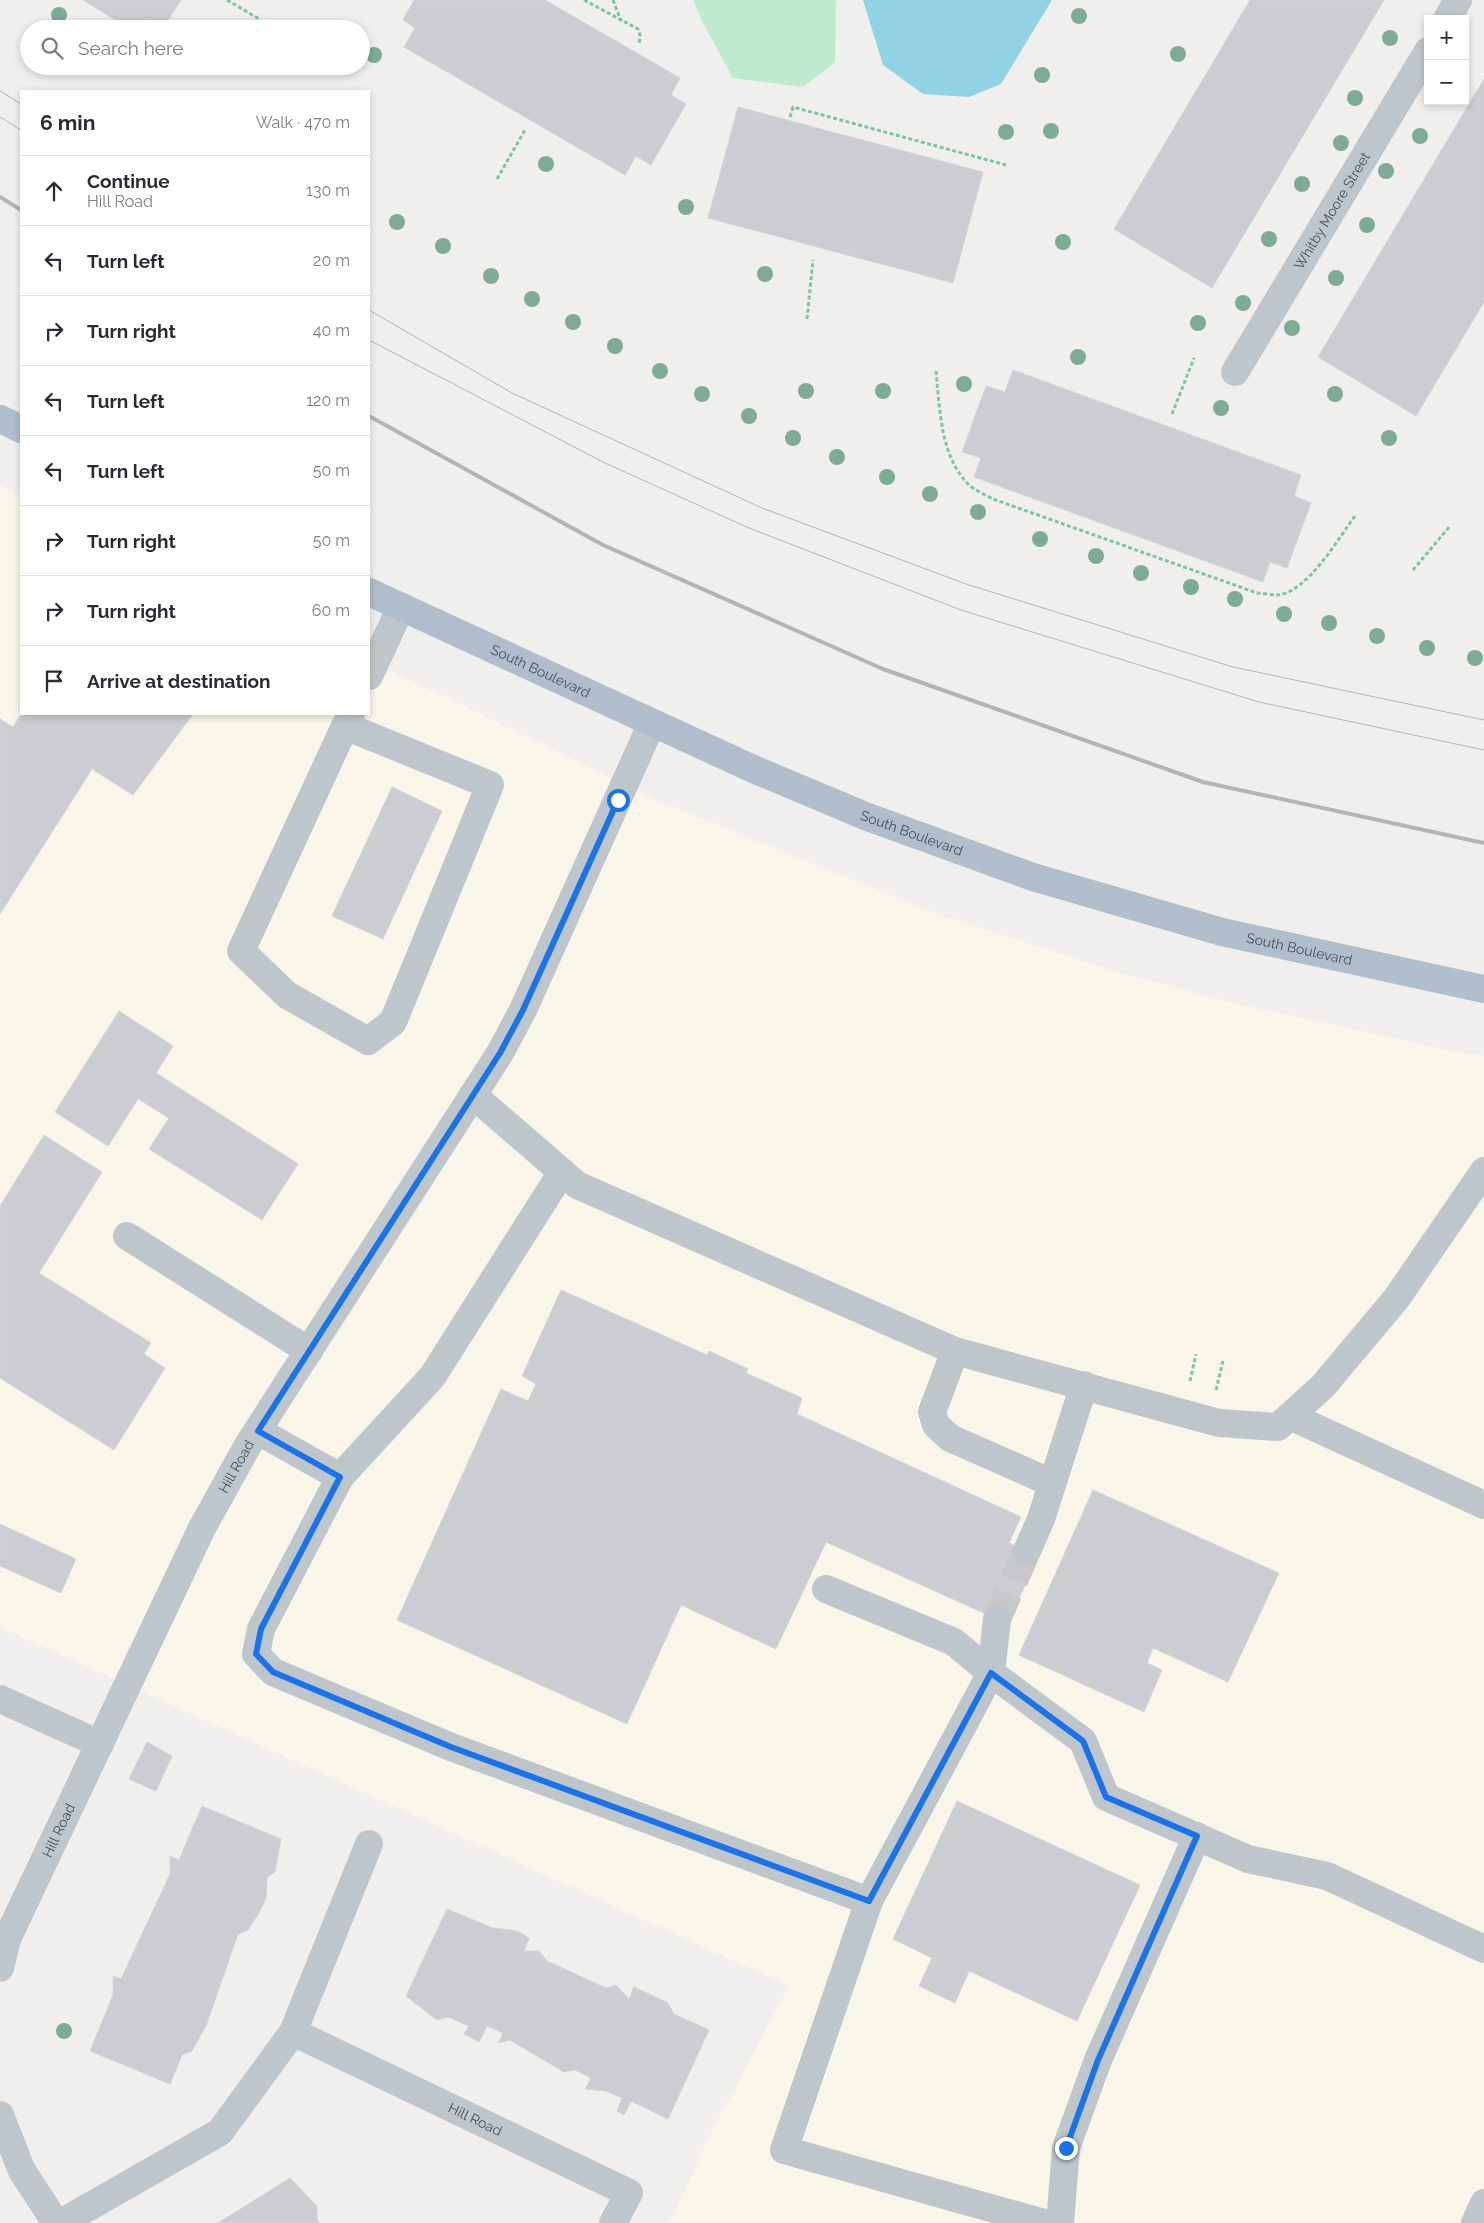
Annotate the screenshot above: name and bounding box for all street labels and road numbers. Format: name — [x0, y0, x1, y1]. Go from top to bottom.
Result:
street label: Whitby Moore Street — [1290, 149, 1373, 272]
street label: South Boulevard — [488, 641, 593, 701]
street label: South Boulevard — [858, 807, 965, 859]
street label: South Boulevard — [1245, 930, 1354, 968]
street label: Hill Road — [215, 1437, 257, 1496]
street label: Hill Road — [39, 1801, 78, 1860]
street label: Hill Road — [446, 2100, 505, 2139]

